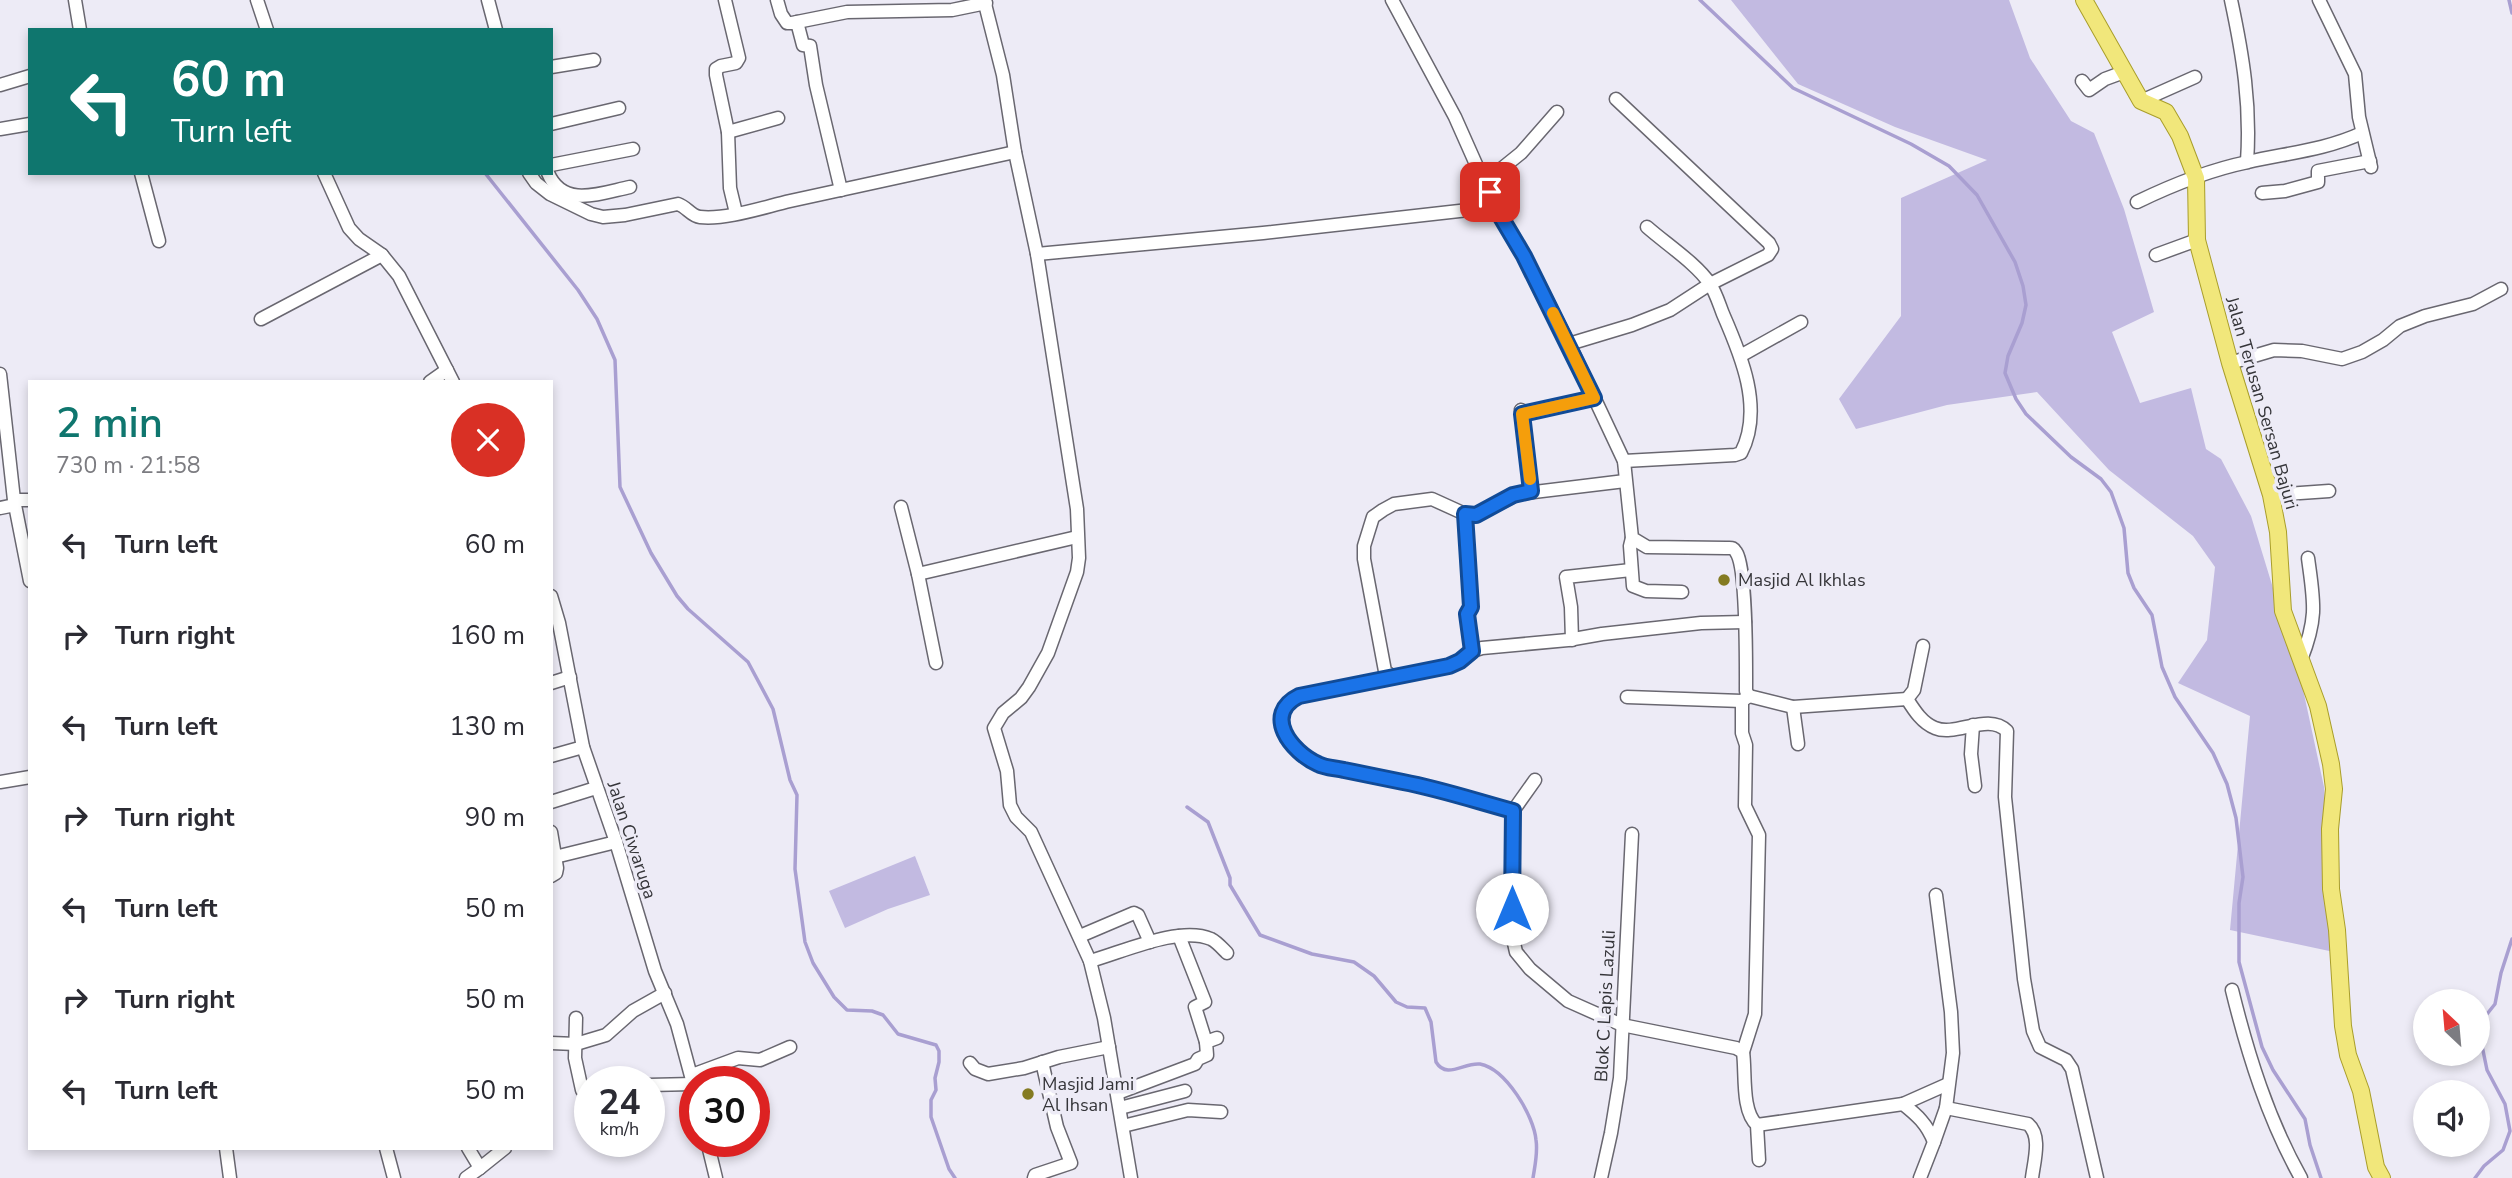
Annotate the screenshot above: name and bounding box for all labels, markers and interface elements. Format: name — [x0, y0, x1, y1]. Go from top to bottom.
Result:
text: 60 m — [171, 46, 286, 113]
icon: left — [56, 56, 147, 147]
text: Turn left — [171, 110, 291, 153]
pin — [1460, 162, 1520, 222]
icon: arrive — [1471, 173, 1509, 211]
street label: Jalan Terusan Sersan Bajuri — [2220, 293, 2304, 512]
text: 2 min — [56, 395, 163, 452]
button: close — [451, 403, 525, 477]
text: 730 m · 21:58 — [56, 450, 201, 481]
icon: left — [56, 526, 94, 564]
text: Turn left — [115, 527, 218, 562]
text: 60 m — [465, 527, 525, 562]
place label: Masjid Al Ikhlas — [1738, 568, 1866, 592]
marker: Masjid Al Ikhlas — [1716, 572, 1732, 588]
icon: right — [56, 617, 94, 655]
text: Turn right — [115, 618, 234, 653]
text: 160 m — [449, 618, 525, 653]
icon: left — [56, 708, 94, 746]
text: Turn left — [115, 709, 218, 744]
text: 130 m — [449, 709, 525, 744]
street label: Jalan Ciwaruga — [601, 777, 662, 902]
icon: right — [56, 799, 94, 837]
text: Turn right — [115, 800, 234, 835]
text: 90 m — [465, 800, 525, 835]
position arrow — [1475, 872, 1549, 946]
icon: left — [56, 890, 94, 928]
text: Turn left — [115, 891, 218, 926]
text: 50 m — [465, 891, 525, 926]
street label: Blok C Lapis Lazuli — [1589, 929, 1621, 1083]
icon: right — [56, 981, 94, 1019]
text: Turn right — [115, 982, 234, 1017]
text: 50 m — [465, 982, 525, 1017]
north arrow — [2413, 989, 2490, 1066]
map controls — [2413, 989, 2490, 1157]
speed limit sign: 30 — [679, 1066, 770, 1157]
icon: left — [56, 1072, 94, 1110]
place label: Masjid Jami Al Ihsan — [1042, 1072, 1134, 1117]
text: Turn left — [115, 1073, 218, 1108]
text: 50 m — [465, 1073, 525, 1108]
text: 24 — [598, 1079, 641, 1126]
button: sound — [2413, 1080, 2490, 1157]
marker: Masjid Jami Al Ihsan — [1020, 1086, 1036, 1102]
text: km/h — [600, 1117, 639, 1141]

